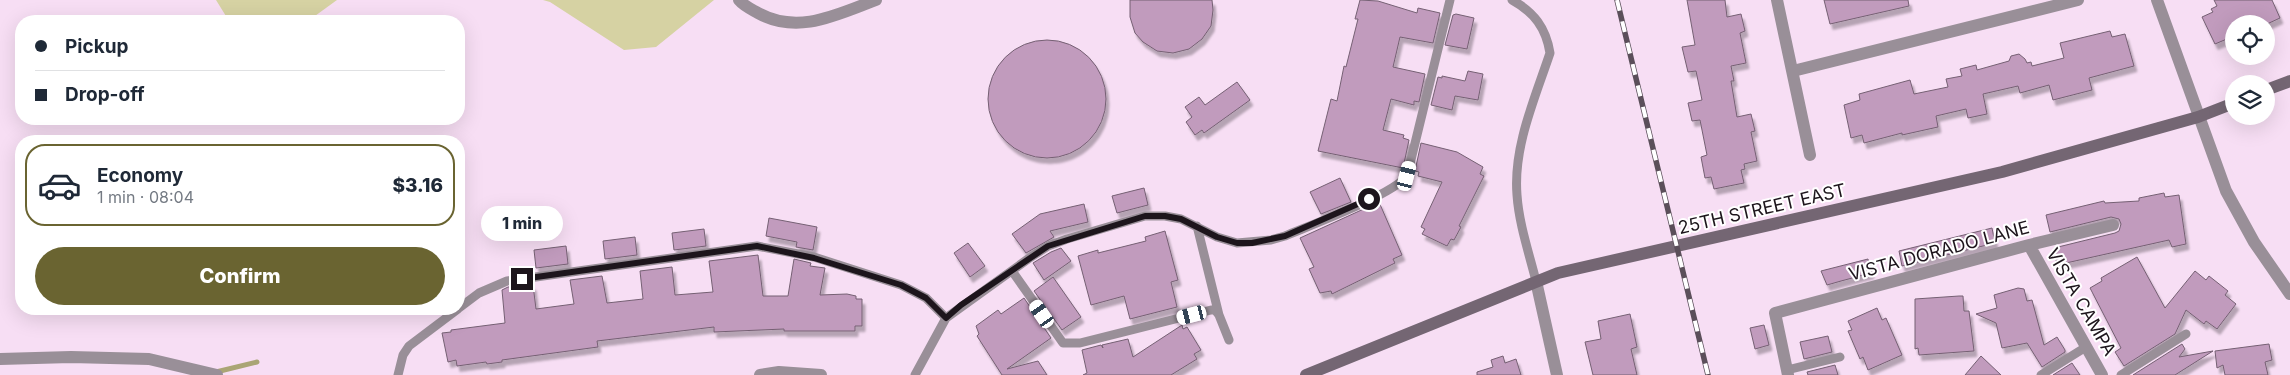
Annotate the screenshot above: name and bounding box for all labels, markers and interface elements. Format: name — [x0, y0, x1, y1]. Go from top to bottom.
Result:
map controls — [2225, 15, 2275, 125]
button: locate — [2225, 15, 2275, 65]
text: Pickup — [65, 35, 128, 58]
button: layers — [2225, 75, 2275, 125]
text: Drop-off — [65, 83, 145, 106]
car — [1396, 160, 1417, 192]
icon: car — [37, 163, 82, 208]
text: Economy — [97, 164, 183, 187]
text: $3.16 — [392, 174, 443, 197]
street label: 25TH STREET EAST — [1676, 179, 1848, 238]
text: 1 min · 08:04 — [97, 187, 194, 207]
route start — [1358, 188, 1380, 210]
callout: 1 min — [481, 206, 563, 242]
text: 1 min — [502, 213, 542, 233]
street label: VISTA DORADO LANE — [1846, 216, 2031, 285]
street label: VISTA CAMPA — [2042, 244, 2121, 359]
button: Confirm — [35, 247, 445, 305]
route end — [511, 268, 533, 290]
car — [1027, 297, 1056, 331]
car — [1175, 304, 1208, 326]

